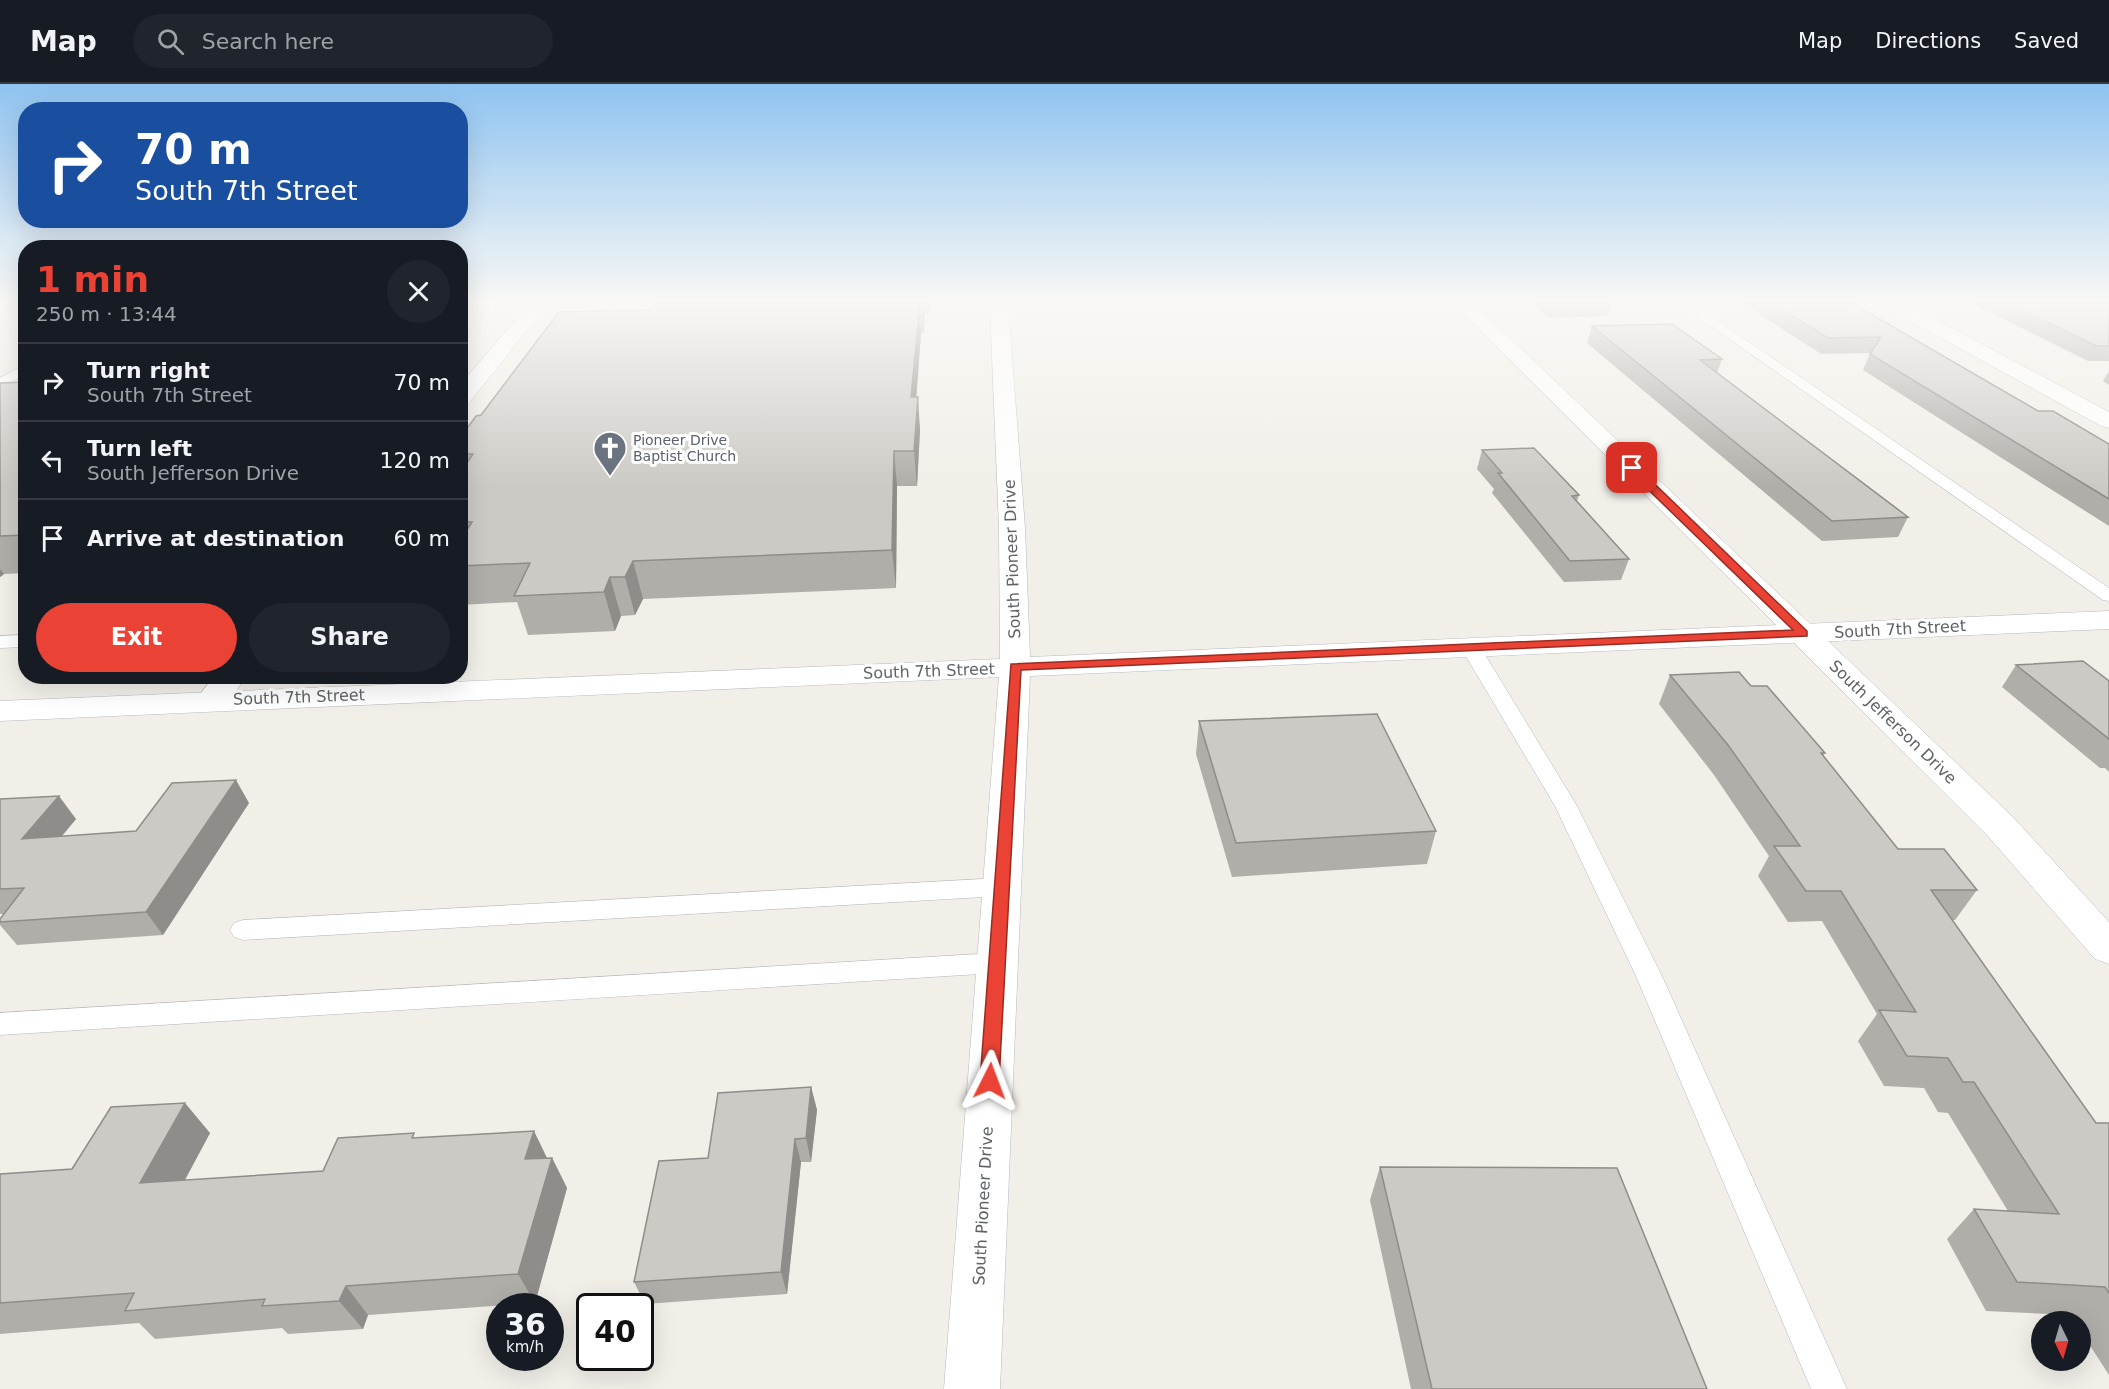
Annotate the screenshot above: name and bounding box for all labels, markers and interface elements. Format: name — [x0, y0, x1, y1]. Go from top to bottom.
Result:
search box — [133, 14, 553, 68]
text: Map — [30, 25, 97, 58]
icon: search — [154, 25, 187, 58]
text: Search here — [202, 29, 334, 54]
text: Map — [1798, 29, 1842, 53]
text: Directions — [1875, 29, 1981, 53]
text: Saved — [2014, 29, 2079, 53]
text: 70 m — [135, 125, 252, 174]
icon: right — [36, 126, 114, 204]
text: South 7th Street — [135, 175, 358, 206]
text: 1 min — [36, 259, 149, 300]
button: close — [387, 260, 450, 323]
text: 250 m · 13:44 — [36, 302, 177, 326]
text: Turn right — [87, 358, 210, 383]
icon: right — [36, 366, 69, 399]
text: 70 m — [394, 370, 450, 395]
text: South 7th Street — [87, 383, 252, 407]
church icon: Pioneer Drive Baptist Church — [592, 430, 628, 477]
place label: Pioneer Drive Baptist Church — [633, 432, 736, 464]
text: Turn left — [87, 436, 192, 461]
pin — [1606, 442, 1657, 493]
icon: left — [36, 444, 69, 477]
text: 120 m — [380, 448, 450, 473]
icon: arrive — [1615, 451, 1648, 484]
text: South Jefferson Drive — [87, 461, 299, 485]
street label: South Pioneer Drive — [1000, 479, 1024, 639]
icon: arrive — [36, 522, 69, 555]
text: Arrive at destination — [87, 526, 344, 551]
text: 60 m — [394, 526, 450, 551]
button: Exit — [36, 603, 237, 672]
button: Share — [249, 603, 450, 672]
street label: South 7th Street — [1834, 616, 1966, 642]
street label: South Jefferson Drive — [1825, 656, 1961, 788]
street label: South 7th Street — [863, 659, 995, 683]
street label: South 7th Street — [233, 685, 365, 709]
position arrow — [958, 1049, 1022, 1113]
street label: South Pioneer Drive — [969, 1126, 997, 1286]
speed limit sign: 40 — [576, 1293, 654, 1371]
text: 36 — [504, 1307, 546, 1342]
north arrow — [2031, 1311, 2091, 1371]
map controls — [2031, 1311, 2091, 1371]
text: km/h — [506, 1338, 544, 1356]

